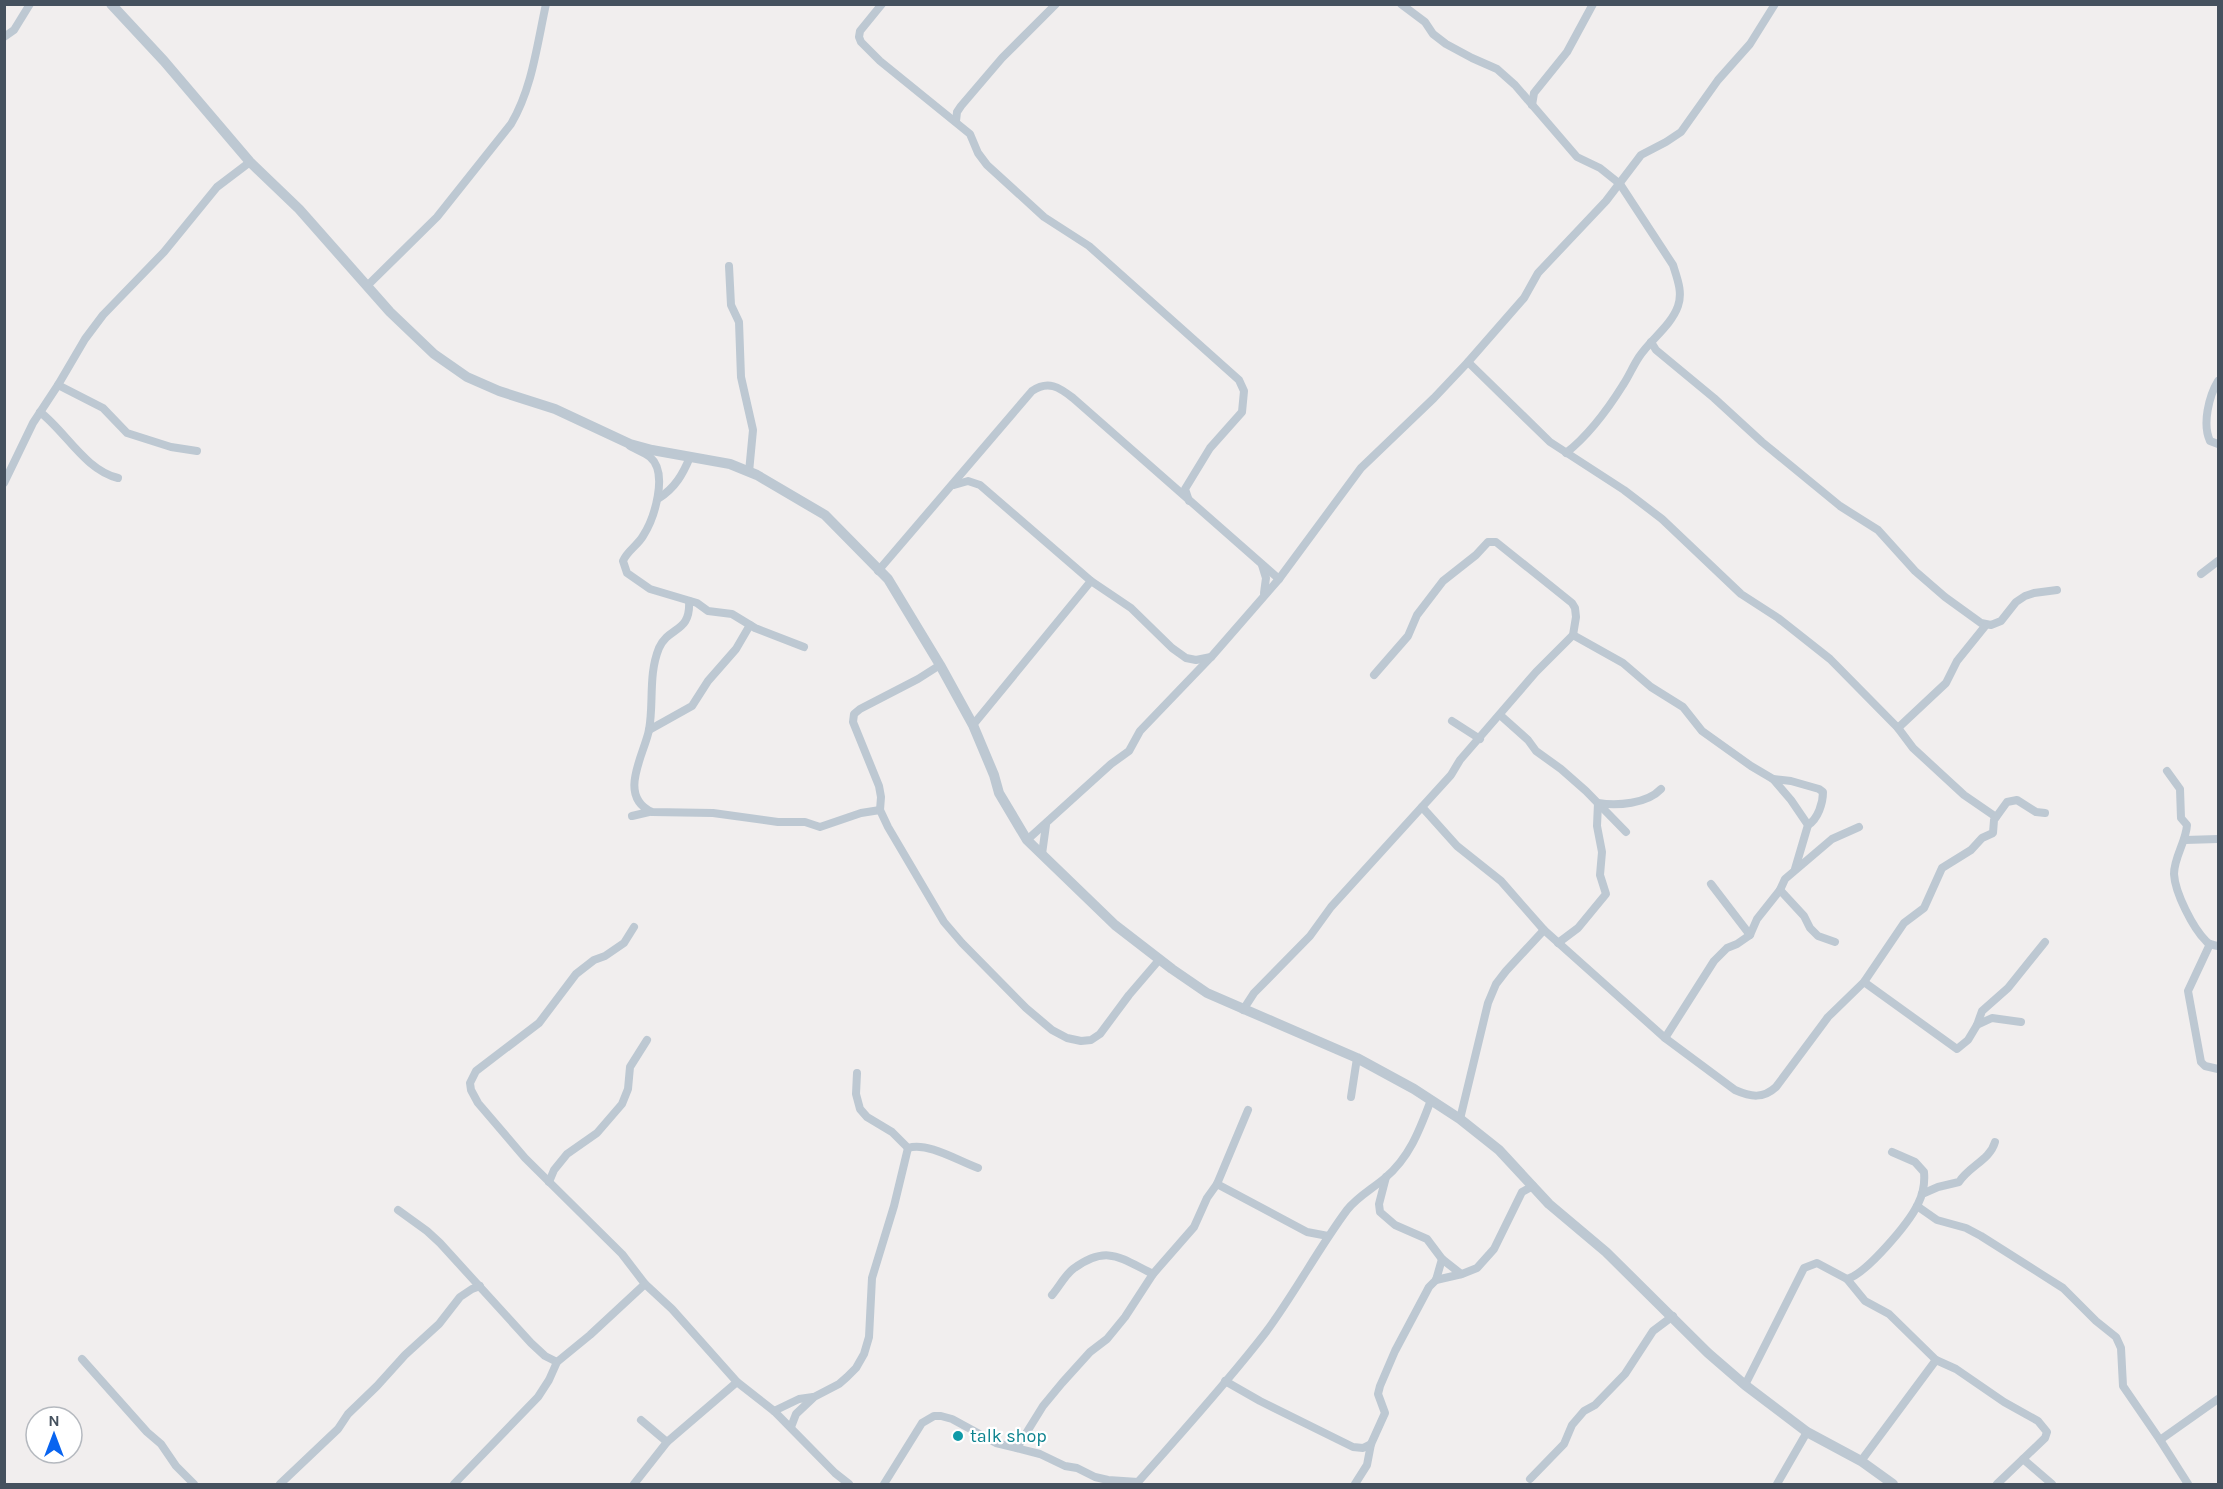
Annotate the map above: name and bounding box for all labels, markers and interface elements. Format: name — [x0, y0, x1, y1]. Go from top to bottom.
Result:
north arrow — [24, 1405, 84, 1465]
text: N — [48, 1411, 60, 1430]
place label: talk shop — [970, 1425, 1047, 1447]
marker: talk shop — [951, 1429, 965, 1443]

